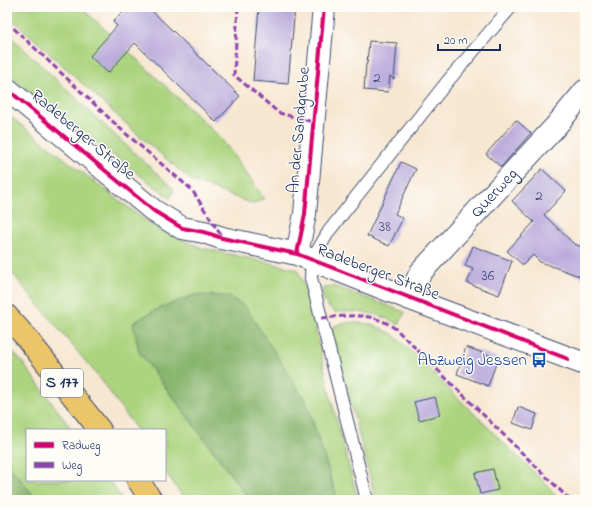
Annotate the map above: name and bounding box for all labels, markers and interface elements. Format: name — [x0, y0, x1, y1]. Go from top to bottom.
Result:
scale bar — [438, 26, 500, 52]
text: 20 m — [444, 32, 467, 50]
street label: An der Sandgrube — [281, 65, 319, 195]
house number: 2 — [373, 67, 381, 89]
street label: Radeberger Straße — [24, 84, 141, 188]
street label: Querweg — [465, 162, 525, 223]
house number: 2 — [535, 185, 543, 207]
house number: 38 — [379, 216, 391, 238]
street label: Radeberger Straße — [312, 237, 444, 309]
house number: 36 — [482, 265, 495, 287]
place label: Abzweig Jessen — [417, 348, 527, 375]
bus stop icon: Abzweig Jessen — [530, 351, 548, 369]
road number: S 177 — [41, 369, 83, 397]
legend — [26, 429, 166, 481]
text: Radweg — [62, 437, 101, 456]
text: Weg — [62, 457, 82, 476]

